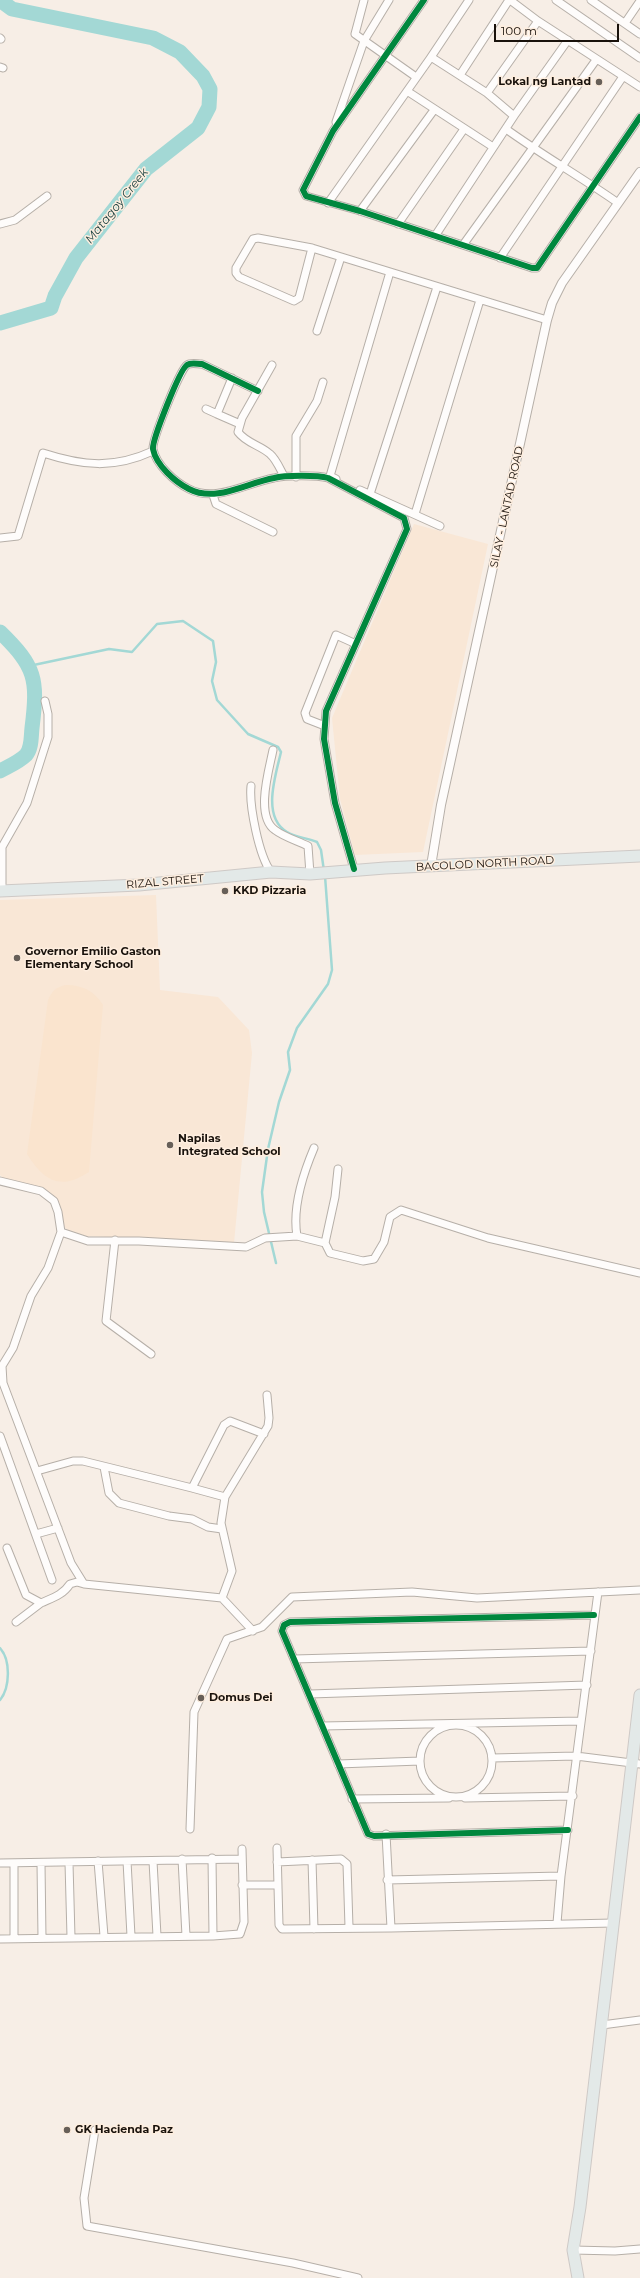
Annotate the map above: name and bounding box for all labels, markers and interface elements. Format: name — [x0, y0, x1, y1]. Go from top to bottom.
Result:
scale bar — [496, 16, 621, 42]
text: 100 m — [501, 23, 537, 38]
place label: Lokal ng Lantad — [498, 75, 591, 89]
marker: Lokal ng Lantad — [594, 77, 604, 87]
water label: Matagoy Creek — [82, 166, 152, 246]
street label: SILAY - LANTAD ROAD — [488, 445, 526, 569]
street label: BACOLOD NORTH ROAD — [416, 854, 554, 874]
street label: RIZAL STREET — [126, 872, 204, 892]
place label: KKD Pizzaria — [233, 884, 306, 898]
marker: KKD Pizzaria — [220, 886, 230, 896]
place label: Governor Emilio Gaston Elementary School — [25, 945, 161, 971]
marker: Governor Emilio Gaston Elementary School — [12, 953, 22, 963]
place label: Napilas Integrated School — [178, 1132, 281, 1158]
marker: Napilas Integrated School — [165, 1140, 175, 1150]
place label: Domus Dei — [209, 1691, 273, 1705]
marker: Domus Dei — [196, 1693, 206, 1703]
place label: GK Hacienda Paz — [75, 2123, 173, 2137]
marker: GK Hacienda Paz — [62, 2125, 72, 2135]

